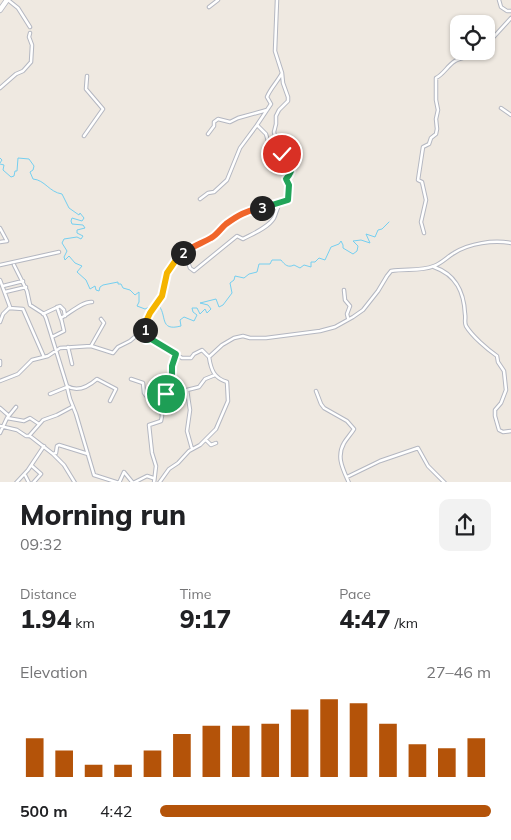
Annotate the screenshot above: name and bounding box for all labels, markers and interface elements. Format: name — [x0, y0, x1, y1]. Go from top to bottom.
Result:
map controls — [450, 15, 495, 60]
button: locate — [450, 15, 495, 60]
pin — [261, 133, 303, 175]
icon: check — [268, 140, 296, 168]
pin: 3 — [250, 196, 274, 220]
text: 3 — [258, 199, 267, 217]
pin: 2 — [170, 240, 196, 266]
text: 2 — [179, 244, 188, 262]
pin: 1 — [132, 318, 158, 342]
text: 1 — [141, 321, 150, 339]
pin — [145, 373, 187, 415]
icon: arrive — [152, 380, 180, 408]
text: Morning run — [20, 497, 186, 532]
button: share — [439, 499, 491, 551]
text: 09:32 — [20, 534, 62, 554]
text: Distance — [20, 585, 77, 603]
text: Time — [180, 585, 211, 603]
text: Pace — [339, 585, 371, 603]
text: 1.94 — [20, 603, 72, 634]
text: 9:17 — [180, 603, 231, 634]
text: 4:47 — [339, 603, 391, 634]
text: km — [72, 614, 95, 632]
text: /km — [391, 614, 418, 632]
text: Elevation — [20, 662, 88, 682]
text: 27–46 m — [426, 662, 491, 682]
text: 500 m — [20, 801, 68, 821]
text: 4:42 — [100, 801, 132, 821]

